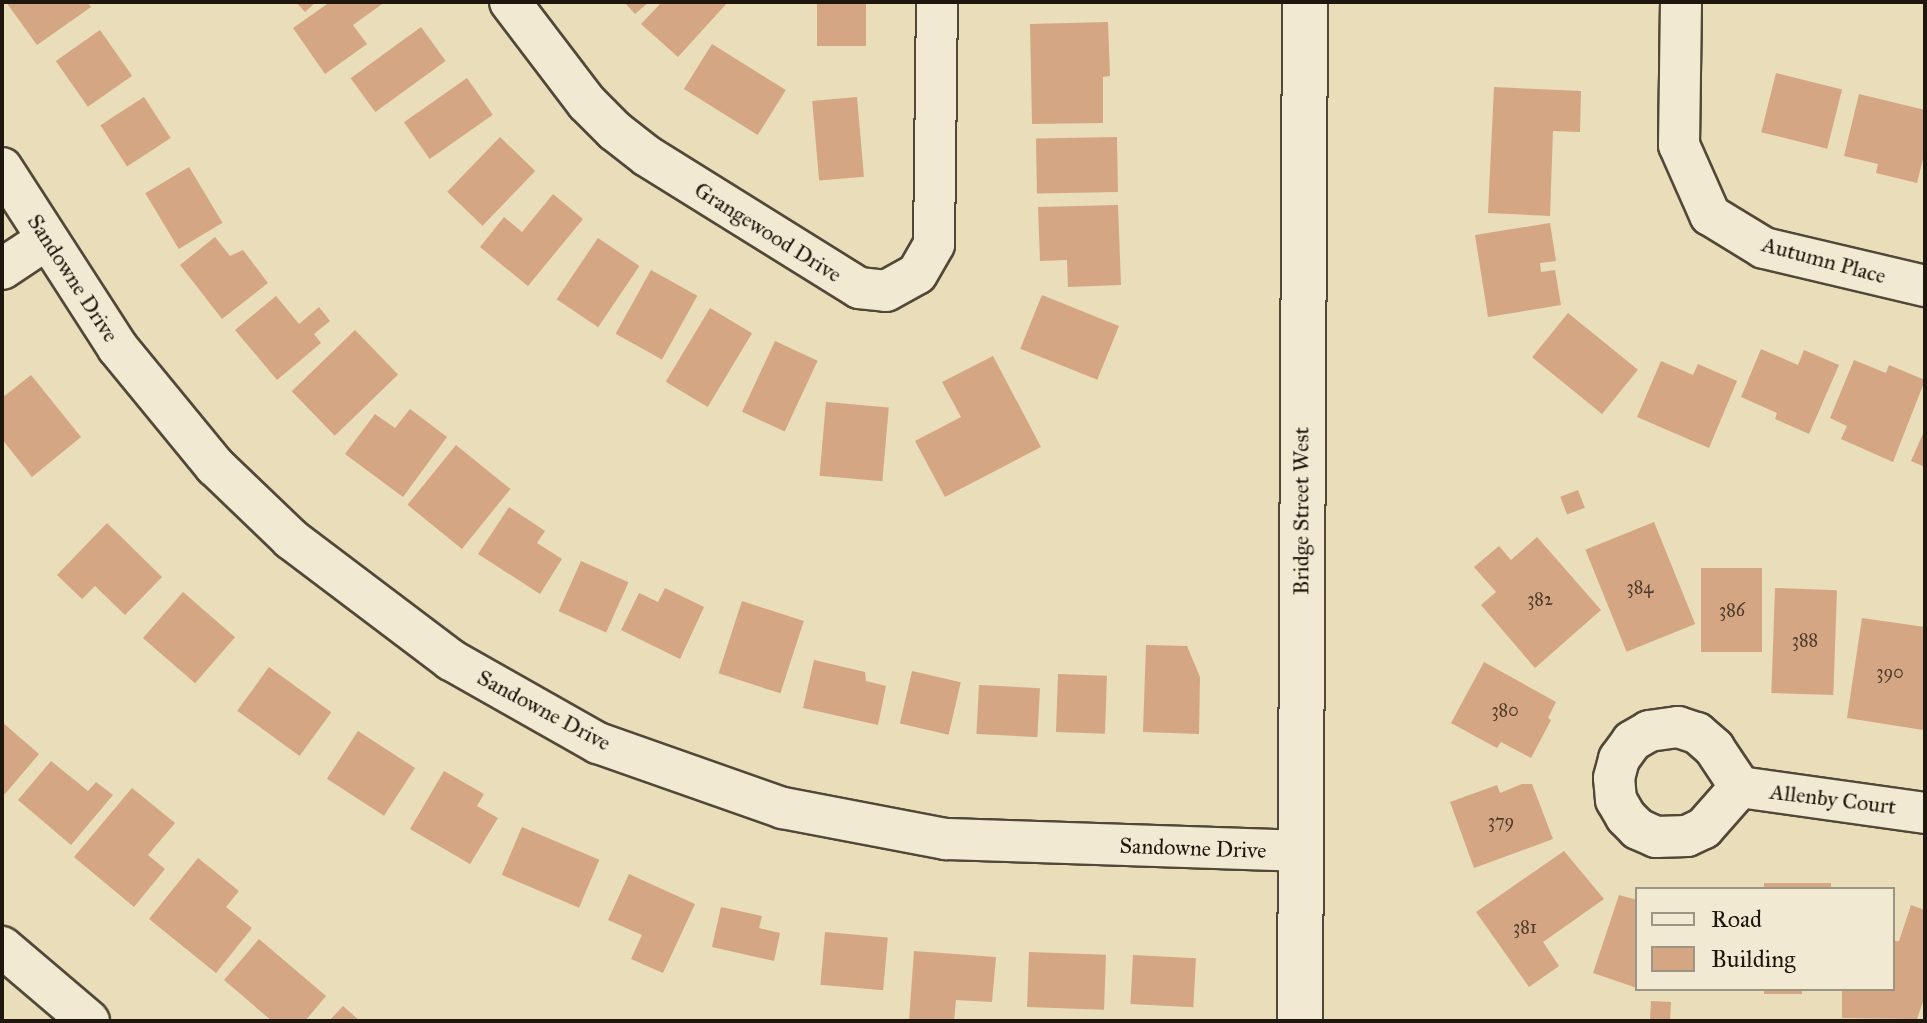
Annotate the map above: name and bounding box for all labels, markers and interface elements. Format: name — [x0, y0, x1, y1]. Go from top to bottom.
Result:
street label: Grangewood Drive — [690, 176, 846, 288]
street label: Sandowne Drive — [22, 209, 124, 347]
street label: Autumn Place — [1759, 231, 1889, 289]
street label: Bridge Street West — [1288, 427, 1314, 595]
house number: 384 — [1627, 576, 1653, 598]
house number: 382 — [1527, 588, 1553, 610]
house number: 386 — [1719, 599, 1745, 621]
house number: 388 — [1792, 629, 1818, 651]
house number: 390 — [1876, 661, 1904, 683]
street label: Sandowne Drive — [473, 664, 615, 756]
house number: 380 — [1491, 699, 1519, 721]
street label: Allenby Court — [1768, 778, 1898, 820]
house number: 379 — [1488, 810, 1514, 832]
street label: Sandowne Drive — [1119, 832, 1267, 864]
legend — [1635, 887, 1895, 991]
text: Road — [1711, 904, 1762, 934]
house number: 381 — [1513, 916, 1537, 938]
text: Building — [1711, 944, 1796, 974]

